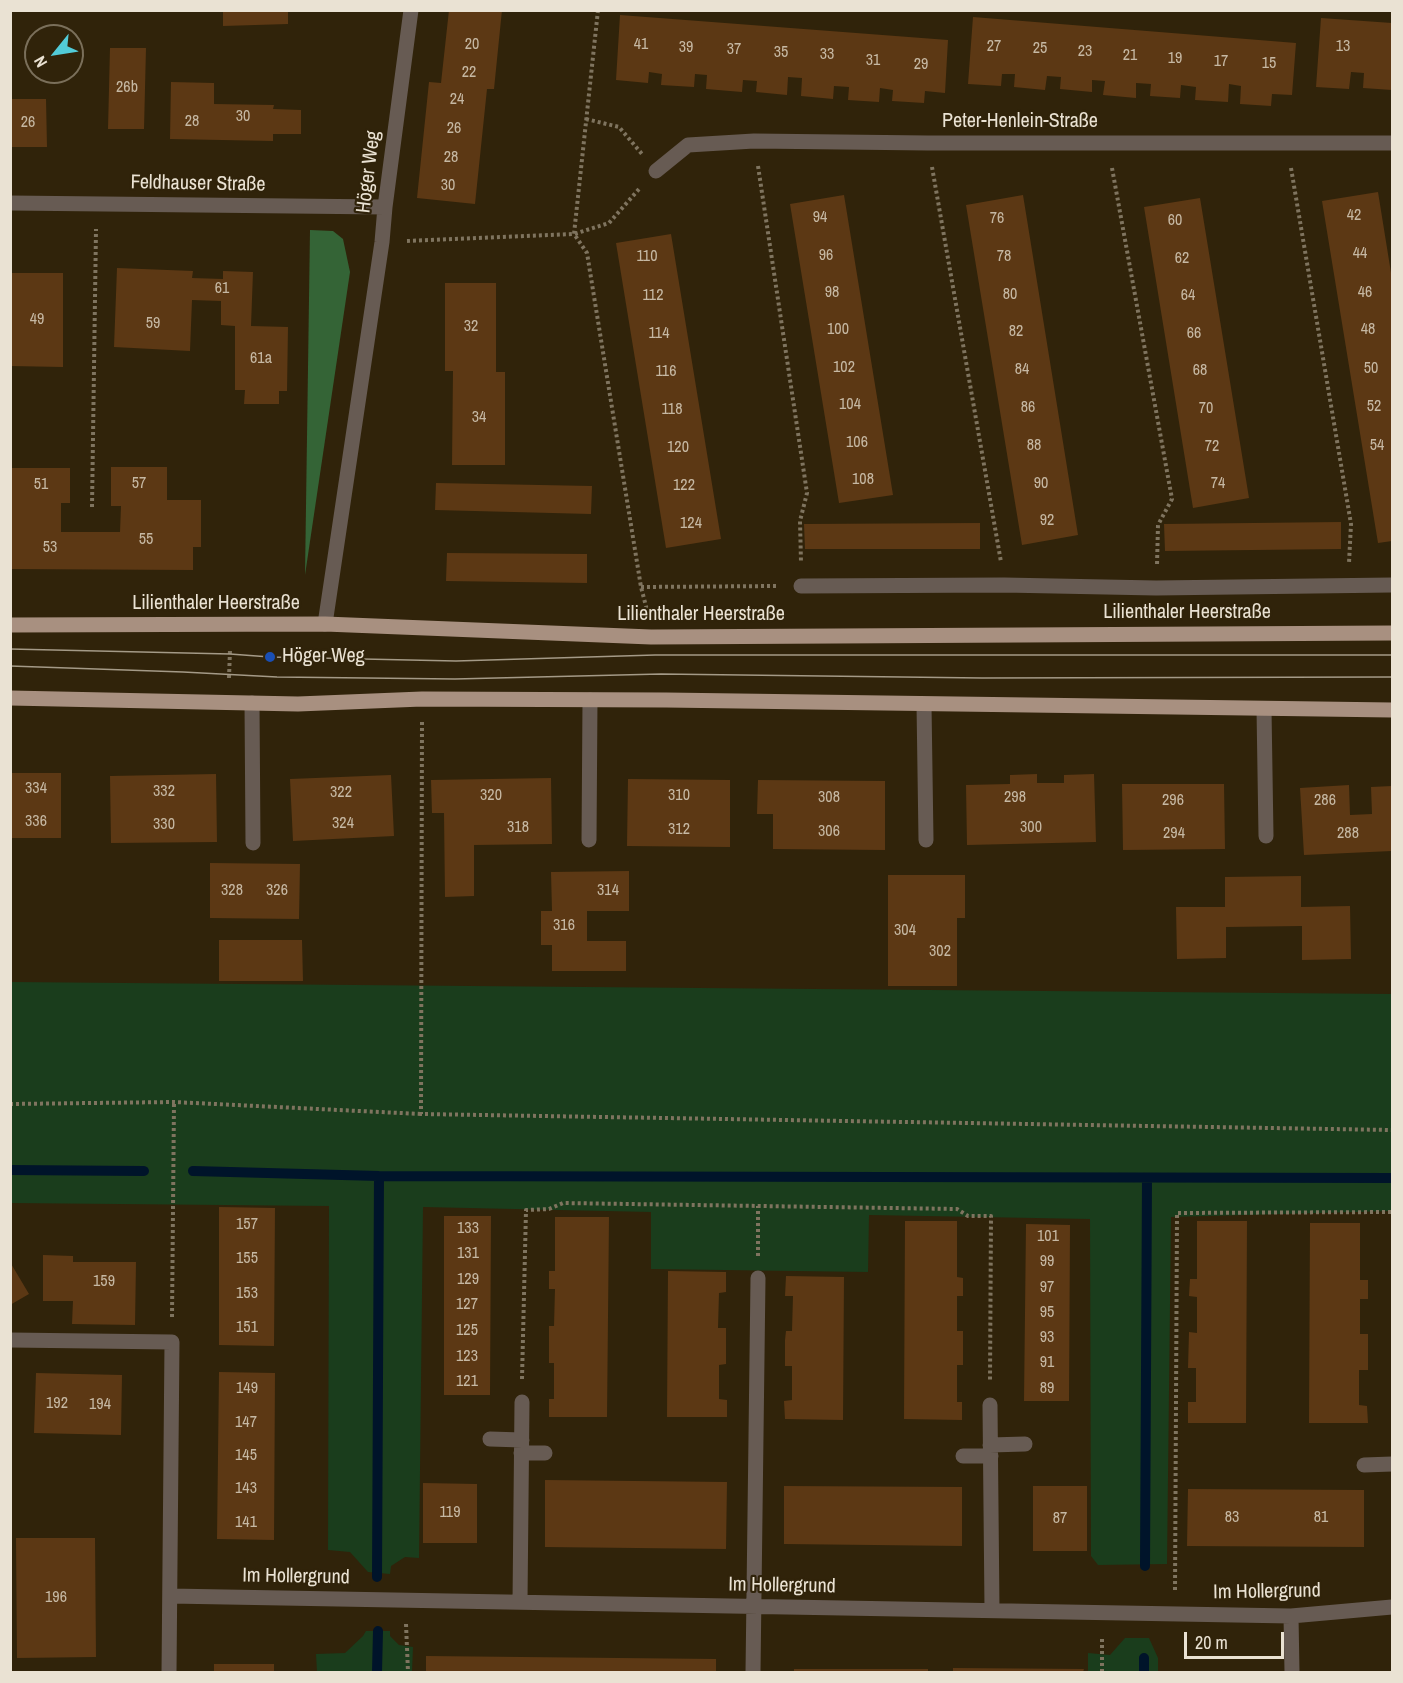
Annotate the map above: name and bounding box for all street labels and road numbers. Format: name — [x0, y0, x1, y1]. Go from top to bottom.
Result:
street label: Peter-Henlein-Straße — [942, 110, 1098, 134]
street label: Höger Weg — [352, 130, 386, 214]
street label: Feldhauser Straße — [130, 171, 266, 197]
street label: Lilienthaler Heerstraße — [132, 592, 300, 616]
street label: Lilienthaler Heerstraße — [1103, 601, 1271, 625]
street label: Lilienthaler Heerstraße — [617, 603, 785, 627]
street label: Im Hollergrund — [242, 1564, 350, 1590]
street label: Im Hollergrund — [728, 1573, 836, 1599]
street label: Im Hollergrund — [1213, 1579, 1321, 1605]

